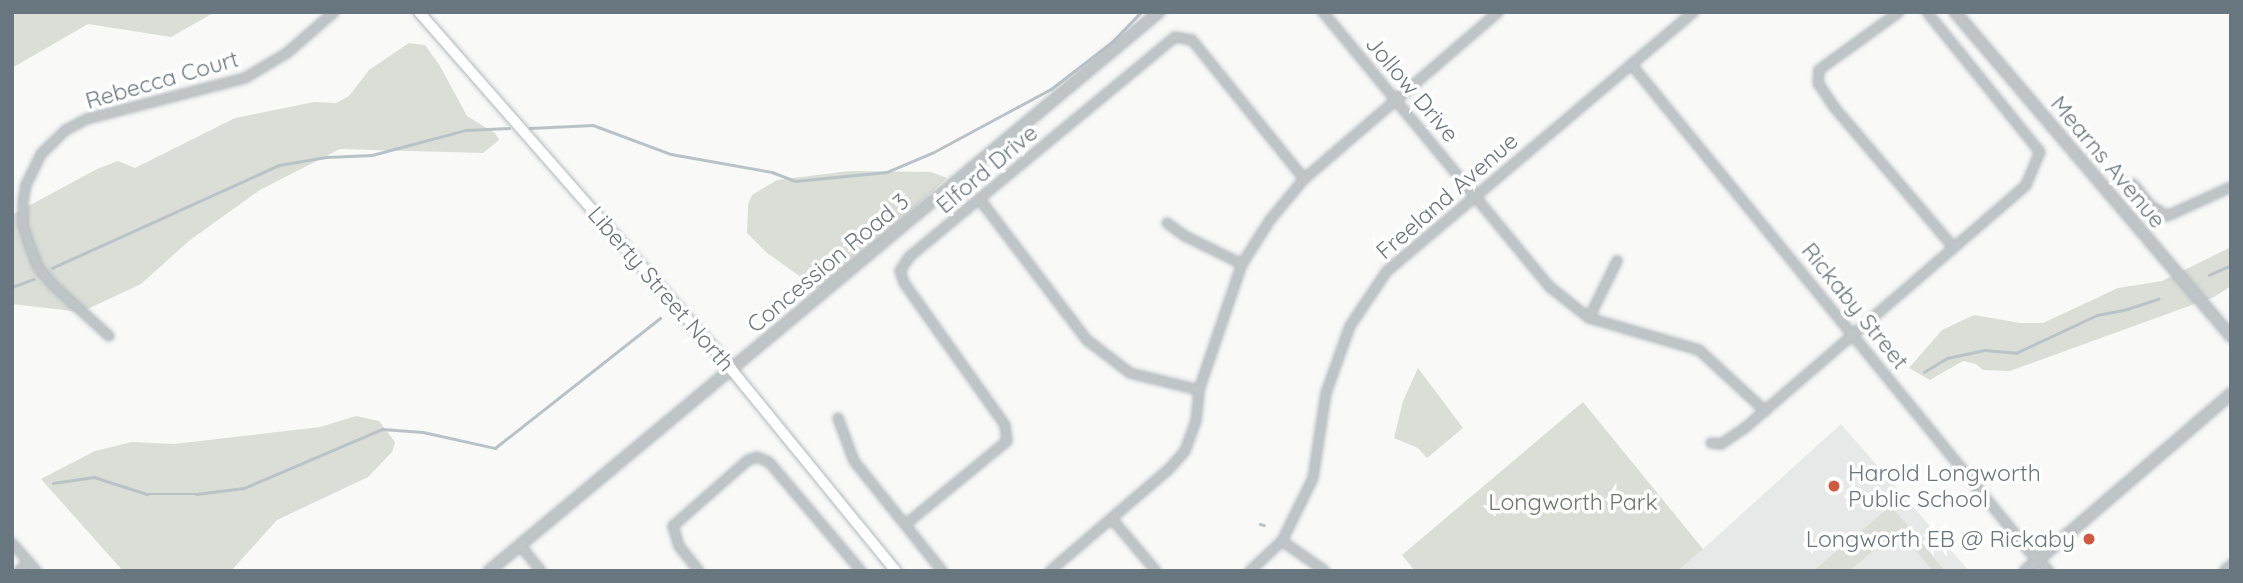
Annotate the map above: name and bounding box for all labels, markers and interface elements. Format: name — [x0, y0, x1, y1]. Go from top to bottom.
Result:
street label: Jollow Drive — [1360, 30, 1464, 148]
street label: Rebecca Court — [82, 45, 242, 115]
street label: Mearns Avenue — [2045, 90, 2171, 234]
street label: Elford Drive — [931, 119, 1043, 219]
street label: Freeland Avenue — [1371, 127, 1523, 265]
street label: Concession Road 3 — [742, 187, 914, 339]
street label: Liberty Street North — [582, 201, 740, 377]
street label: Rickaby Street — [1796, 237, 1914, 375]
place label: Harold Longworth Public School — [1848, 459, 2041, 513]
marker: Harold Longworth Public School — [1826, 478, 1842, 494]
park label: Longworth Park — [1488, 488, 1658, 516]
place label: Longworth EB @ Rickaby — [1806, 525, 2075, 553]
marker: Longworth EB @ Rickaby — [2081, 531, 2097, 547]

